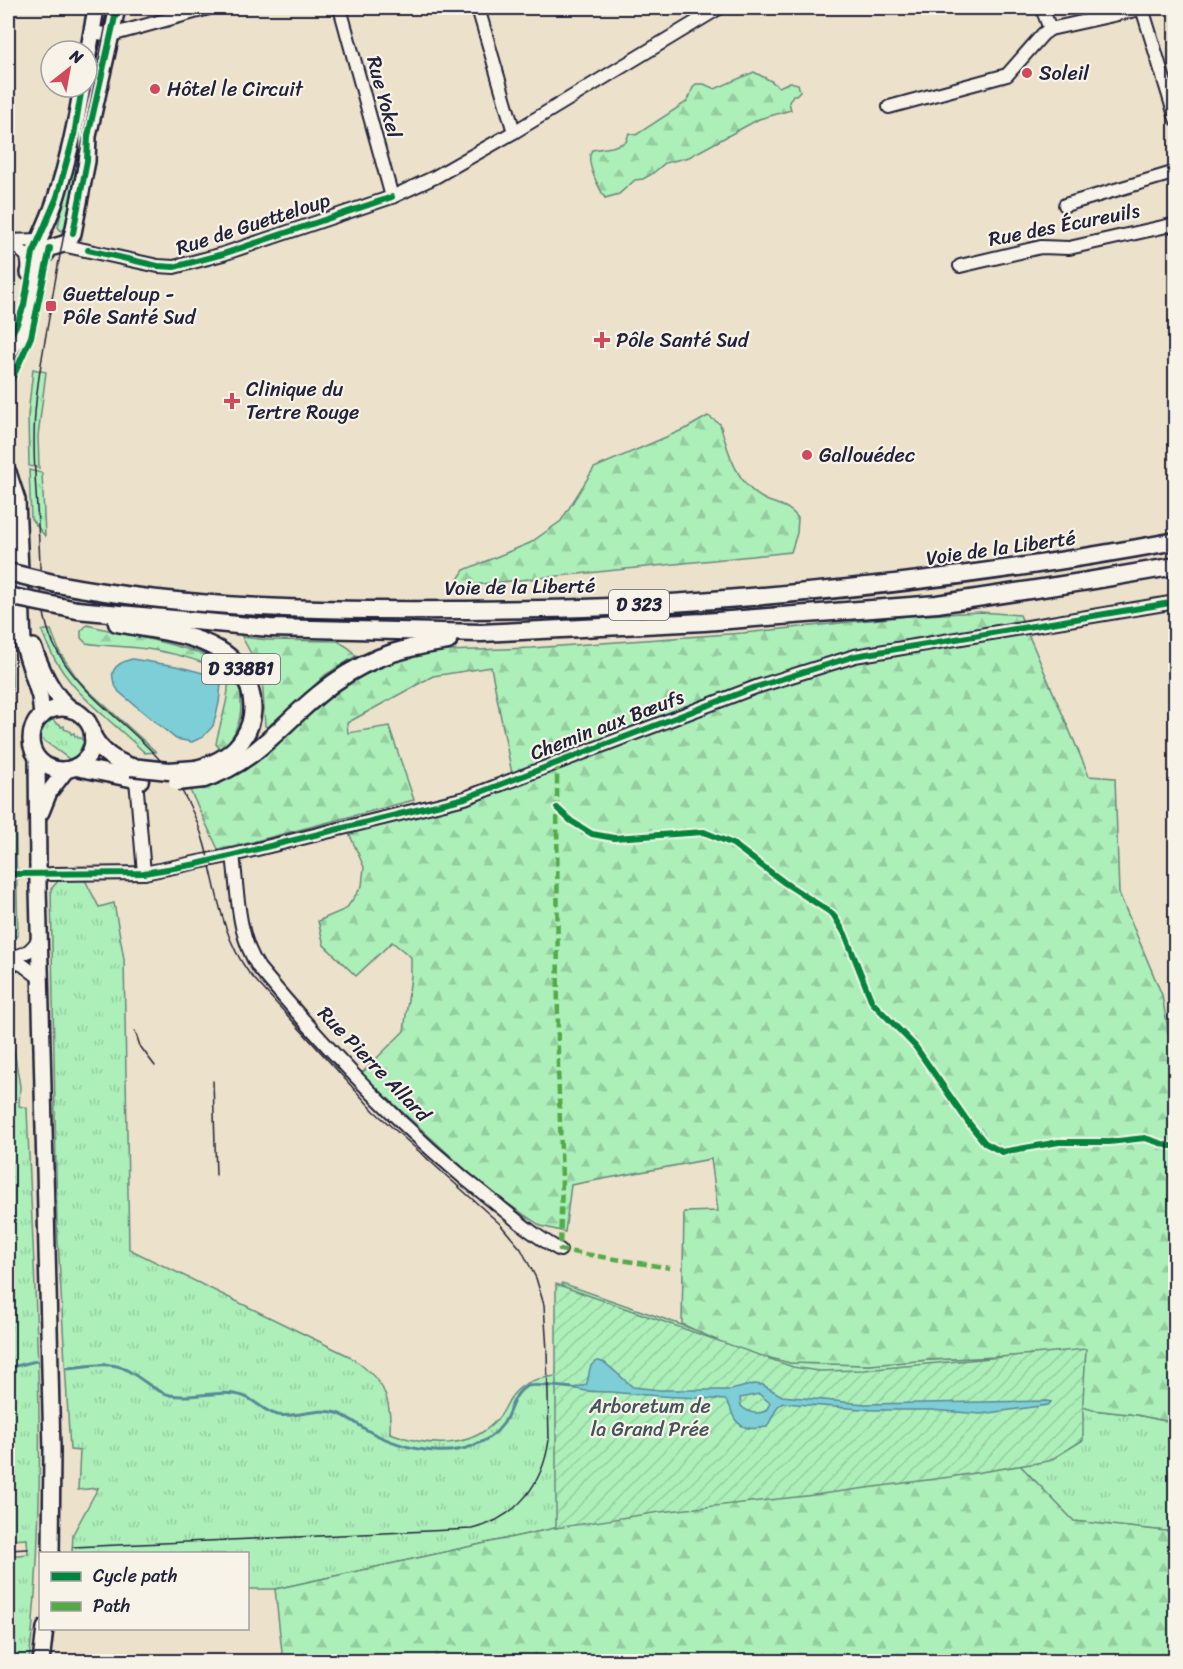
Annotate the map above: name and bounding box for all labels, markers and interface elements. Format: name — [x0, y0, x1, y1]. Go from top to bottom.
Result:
north arrow — [39, 39, 99, 99]
text: N — [63, 41, 89, 72]
street label: Rue Yokel — [356, 52, 412, 143]
place label: Soleil — [1039, 56, 1090, 91]
marker: Soleil — [1020, 66, 1034, 80]
place label: Hôtel le Circuit — [167, 72, 304, 107]
marker: Hôtel le Circuit — [148, 82, 162, 96]
street label: Rue de Guetteloup — [171, 182, 335, 265]
street label: Rue des Écureuils — [985, 193, 1143, 257]
place label: Guetteloup - Pôle Santé Sud — [63, 277, 197, 335]
marker: Guetteloup - Pôle Santé Sud — [44, 299, 58, 313]
place label: Pôle Santé Sud — [616, 323, 750, 358]
marker: Pôle Santé Sud — [593, 331, 611, 349]
place label: Clinique du Tertre Rouge — [246, 372, 359, 430]
marker: Clinique du Tertre Rouge — [223, 392, 241, 410]
place label: Gallouédec — [819, 438, 915, 473]
marker: Gallouédec — [800, 448, 814, 462]
street label: Voie de la Liberté — [924, 520, 1078, 576]
street label: Voie de la Liberté — [444, 568, 596, 606]
road number: D 323 — [609, 590, 669, 620]
road number: D 338B1 — [202, 654, 280, 684]
street label: Chemin aux Bœufs — [525, 679, 690, 770]
street label: Rue Pierre Allard — [309, 998, 440, 1132]
park label: Arboretum de la Grand Prée — [588, 1389, 711, 1447]
legend — [39, 1552, 249, 1630]
text: Cycle path — [93, 1560, 177, 1592]
text: Path — [93, 1590, 130, 1622]

